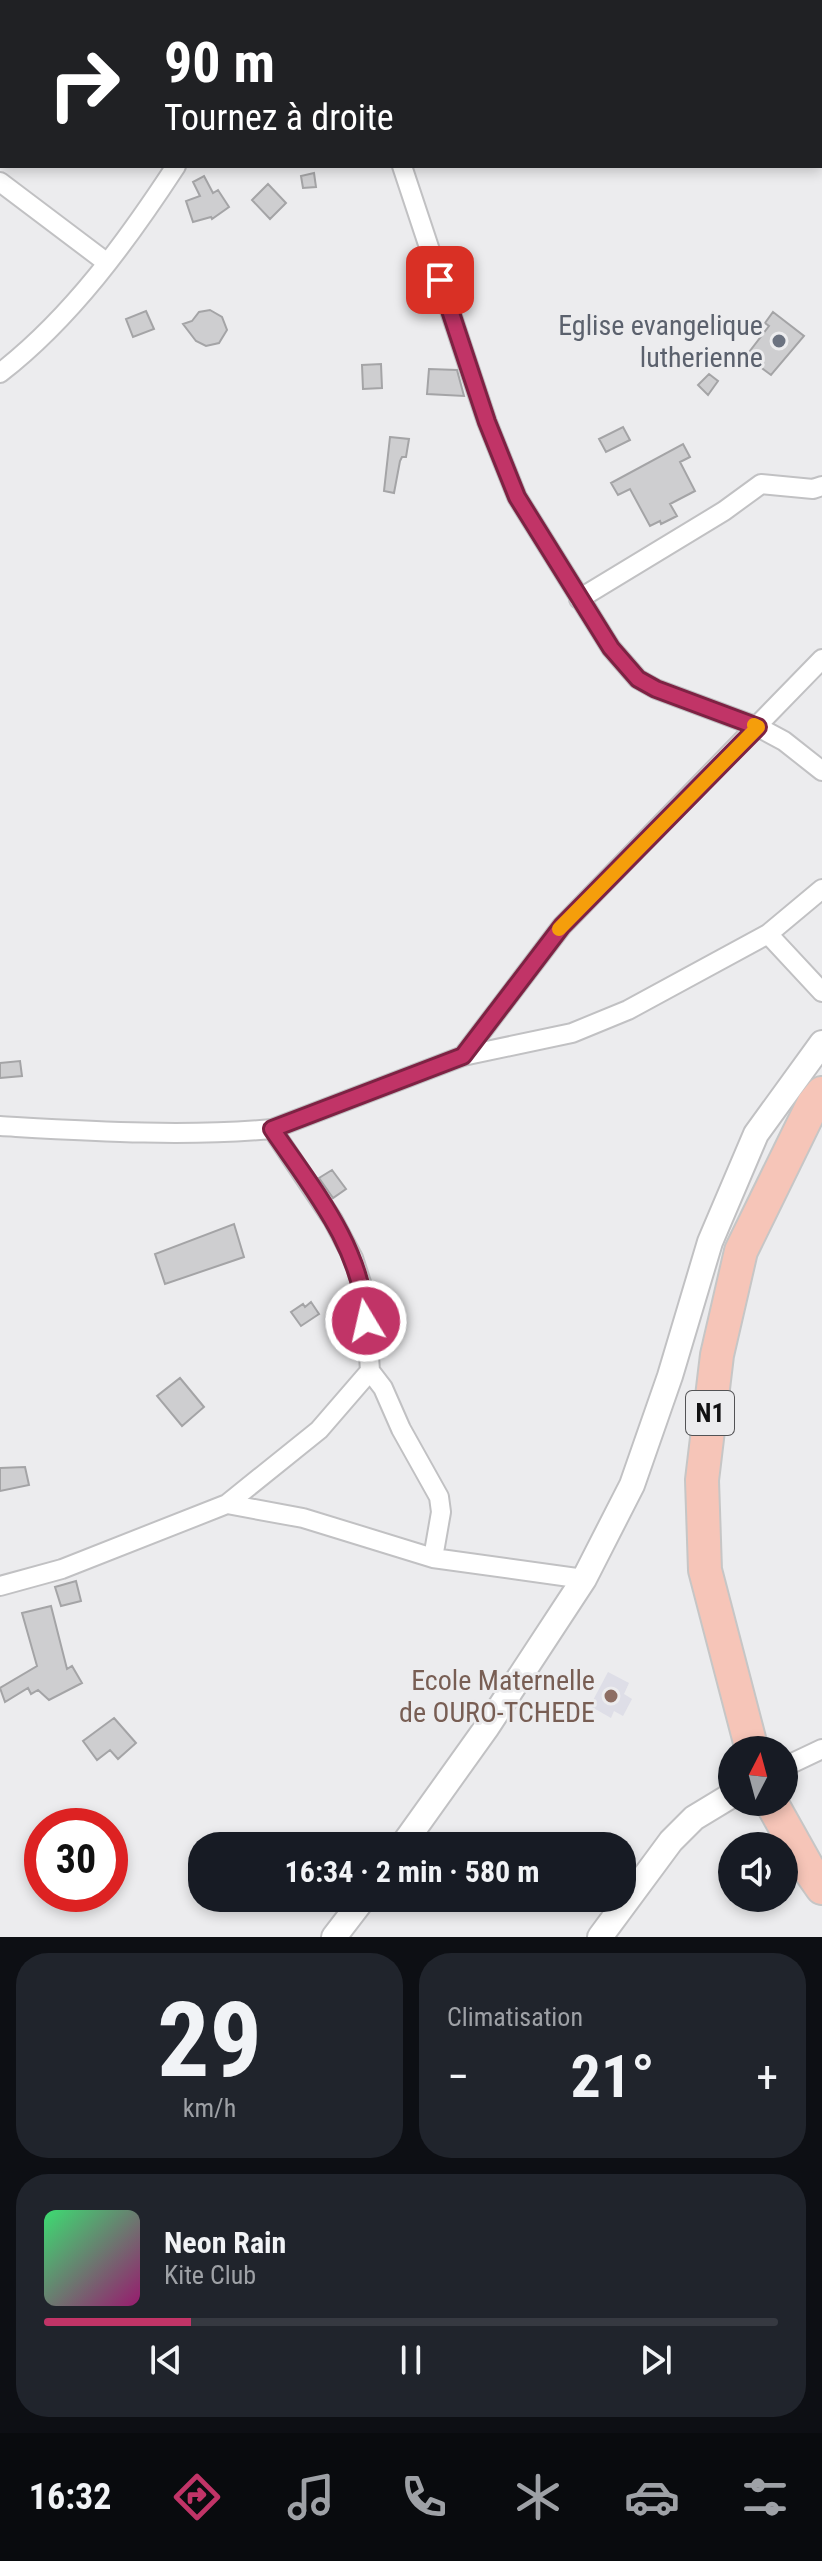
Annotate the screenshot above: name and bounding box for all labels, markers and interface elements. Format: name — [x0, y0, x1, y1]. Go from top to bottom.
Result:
text: 90 m — [164, 30, 275, 96]
icon: right — [32, 32, 136, 136]
text: Tournez à droite — [164, 97, 394, 139]
pin — [406, 246, 474, 314]
icon: arrive — [418, 258, 462, 302]
place label: Eglise evangelique lutherienne — [558, 309, 763, 374]
marker: Eglise evangelique lutherienne — [770, 332, 788, 350]
position arrow — [324, 1279, 408, 1363]
road number: N1 — [686, 1391, 734, 1435]
place label: Ecole Maternelle de OURO-TCHEDE — [399, 1664, 595, 1729]
marker: Ecole Maternelle de OURO-TCHEDE — [602, 1687, 620, 1705]
north arrow — [718, 1736, 798, 1816]
map controls — [718, 1736, 798, 1912]
speed limit sign: 30 — [24, 1808, 128, 1912]
button: sound — [718, 1832, 798, 1912]
text: 16:34 · 2 min · 580 m — [285, 1854, 539, 1889]
text: 29 — [157, 1980, 262, 2101]
text: Climatisation — [447, 2002, 583, 2032]
text: 21° — [571, 2041, 655, 2112]
text: − — [447, 2051, 469, 2103]
text: + — [756, 2051, 778, 2103]
text: km/h — [183, 2093, 236, 2123]
text: Neon Rain — [164, 2225, 286, 2260]
text: Kite Club — [164, 2260, 256, 2290]
icon: previous — [144, 2338, 188, 2382]
icon: pause — [389, 2338, 433, 2382]
icon: next — [634, 2338, 678, 2382]
icon: directions — [169, 2469, 225, 2525]
icon: music — [283, 2469, 339, 2525]
icon: phone — [396, 2469, 452, 2525]
icon: climate — [510, 2469, 566, 2525]
icon: car — [624, 2469, 680, 2525]
icon: filters — [737, 2469, 793, 2525]
text: 16:32 — [29, 2476, 111, 2518]

